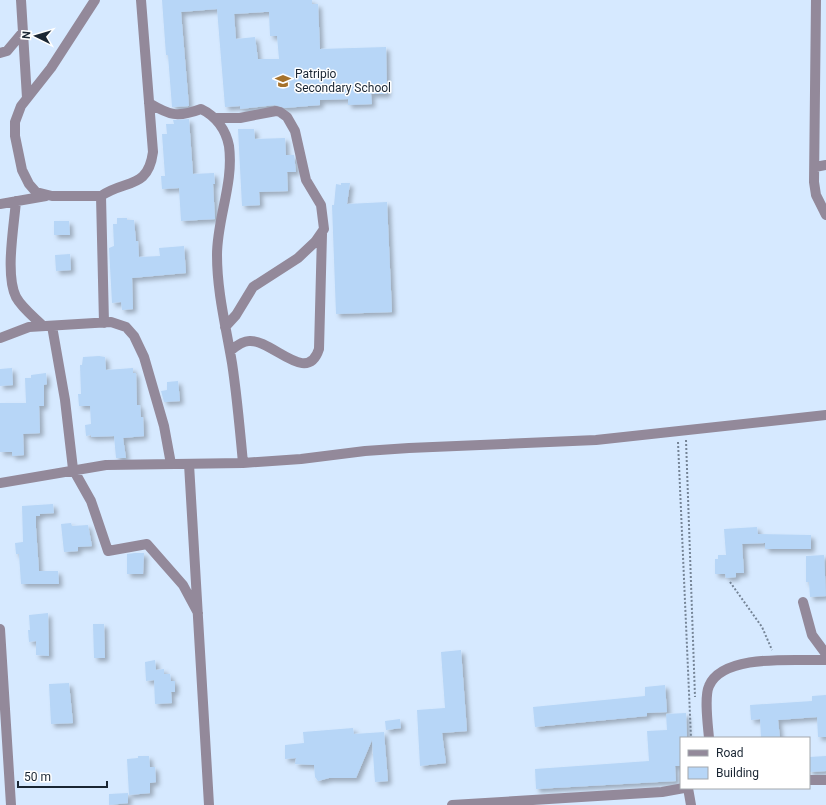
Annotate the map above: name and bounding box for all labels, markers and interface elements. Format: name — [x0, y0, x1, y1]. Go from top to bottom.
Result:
north arrow — [16, 16, 56, 56]
text: N — [20, 31, 33, 40]
place label: Patripio Secondary School — [295, 67, 391, 95]
school or university icon: Patripio Secondary School — [274, 72, 292, 90]
legend — [680, 737, 810, 789]
text: Road — [716, 746, 744, 760]
scale bar — [18, 763, 107, 789]
text: Building — [716, 766, 759, 780]
text: 50 m — [24, 770, 51, 784]

